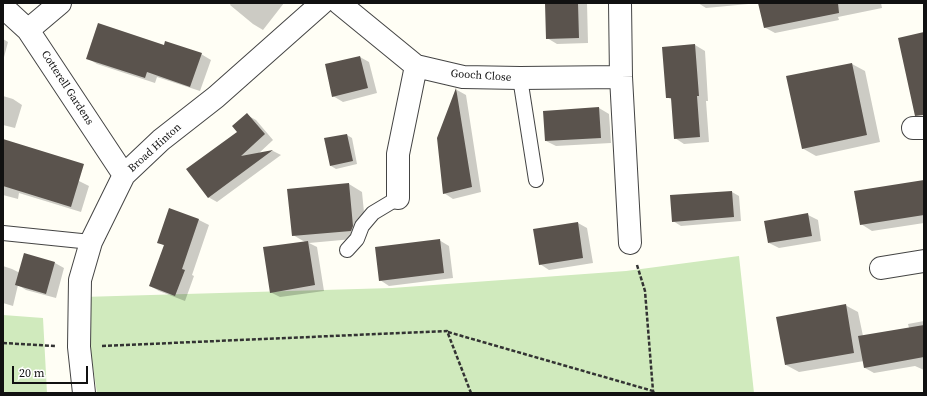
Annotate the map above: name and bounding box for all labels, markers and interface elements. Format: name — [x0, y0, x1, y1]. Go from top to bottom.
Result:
street label: Cotterell Gardens — [38, 48, 96, 128]
street label: Gooch Close — [450, 67, 512, 85]
street label: Broad Hinton — [126, 121, 184, 175]
scale bar — [14, 358, 90, 384]
text: 20 m — [19, 365, 45, 381]

